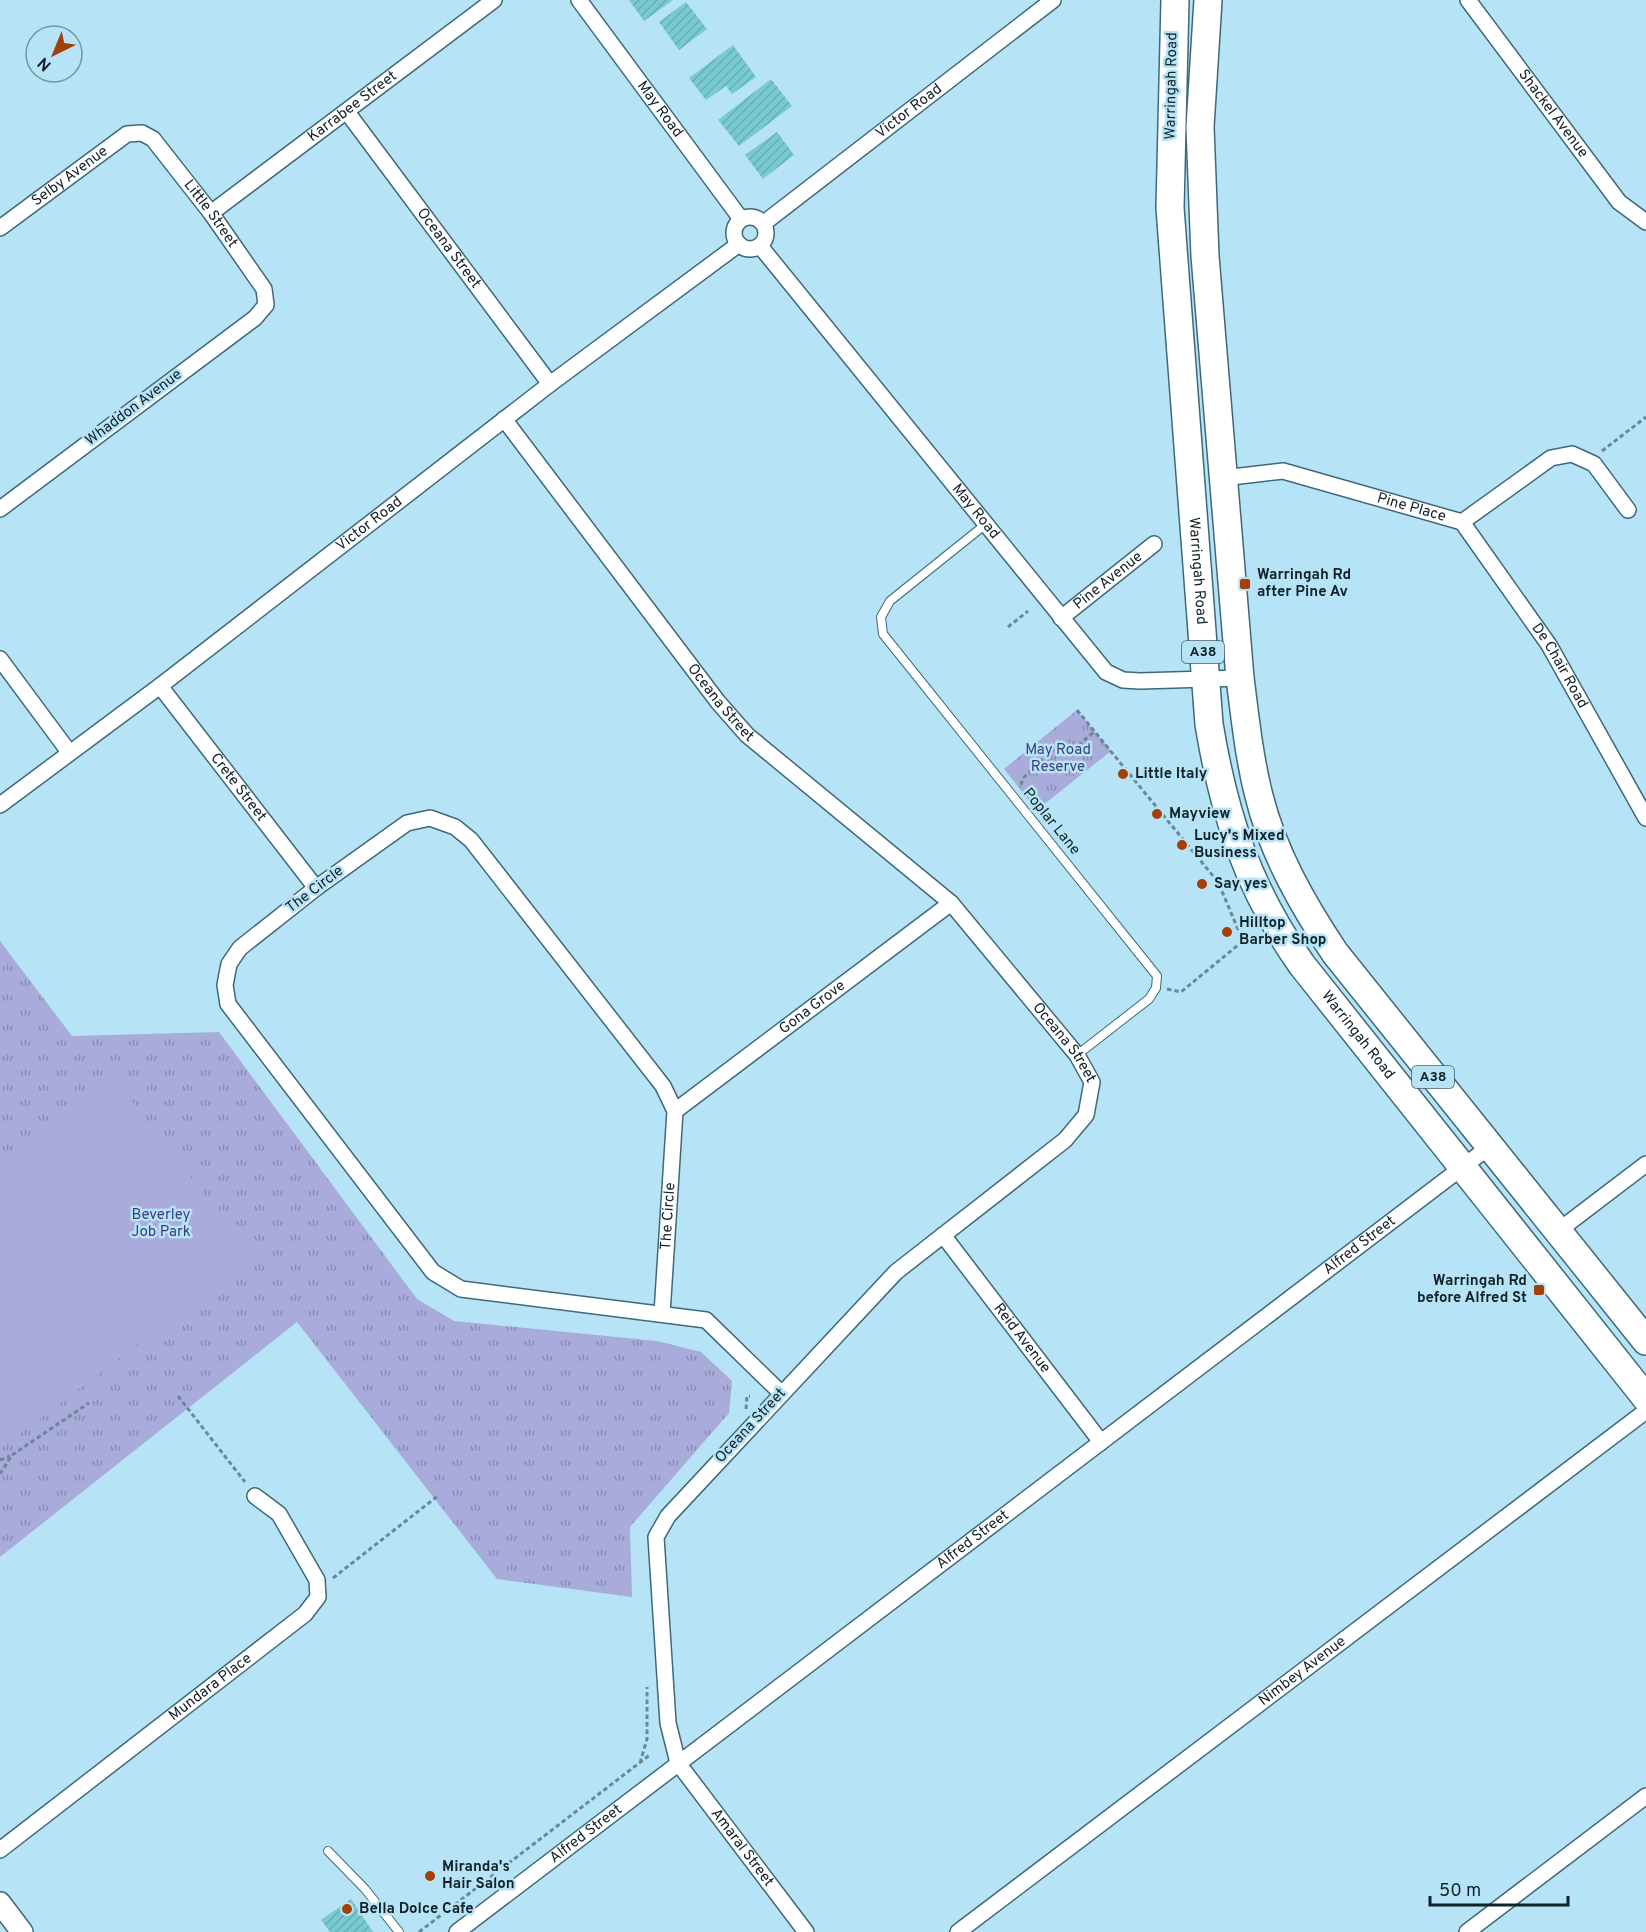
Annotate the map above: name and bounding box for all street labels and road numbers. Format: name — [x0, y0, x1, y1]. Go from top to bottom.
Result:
street label: Warringah Road — [1162, 32, 1182, 140]
street label: Shackel Avenue — [1514, 66, 1592, 162]
street label: Karrabee Street — [304, 67, 401, 146]
street label: May Road — [633, 77, 687, 141]
street label: Victor Road — [872, 80, 946, 143]
street label: Selby Avenue — [28, 142, 112, 211]
street label: Little Street — [179, 176, 242, 252]
street label: Oceana Street — [412, 204, 485, 292]
street label: Whaddon Avenue — [82, 366, 186, 450]
street label: May Road — [948, 480, 1004, 543]
street label: Pine Place — [1375, 489, 1448, 526]
street label: Victor Road — [332, 492, 406, 556]
street label: Warringah Road — [1184, 517, 1211, 625]
street label: Pine Avenue — [1070, 547, 1146, 614]
street label: De Chair Road — [1527, 619, 1592, 712]
road number: A38 — [1182, 641, 1224, 663]
street label: Oceana Street — [683, 660, 758, 746]
street label: Crete Street — [206, 749, 271, 825]
street label: Poplar Lane — [1018, 785, 1084, 859]
street label: The Circle — [282, 862, 348, 918]
street label: Gona Grove — [775, 976, 849, 1039]
street label: Warringah Road — [1317, 987, 1399, 1083]
street label: Oceana Street — [1028, 999, 1100, 1086]
road number: A38 — [1412, 1066, 1454, 1088]
street label: The Circle — [657, 1182, 680, 1251]
street label: Alfred Street — [1319, 1212, 1400, 1279]
street label: Reid Avenue — [989, 1300, 1055, 1377]
street label: Oceana Street — [711, 1385, 791, 1467]
street label: Alfred Street — [933, 1506, 1013, 1573]
street label: Nimbey Avenue — [1255, 1632, 1350, 1710]
street label: Mundara Place — [165, 1649, 256, 1725]
street label: Alfred Street — [546, 1800, 626, 1868]
street label: Amaral Street — [706, 1805, 778, 1891]

